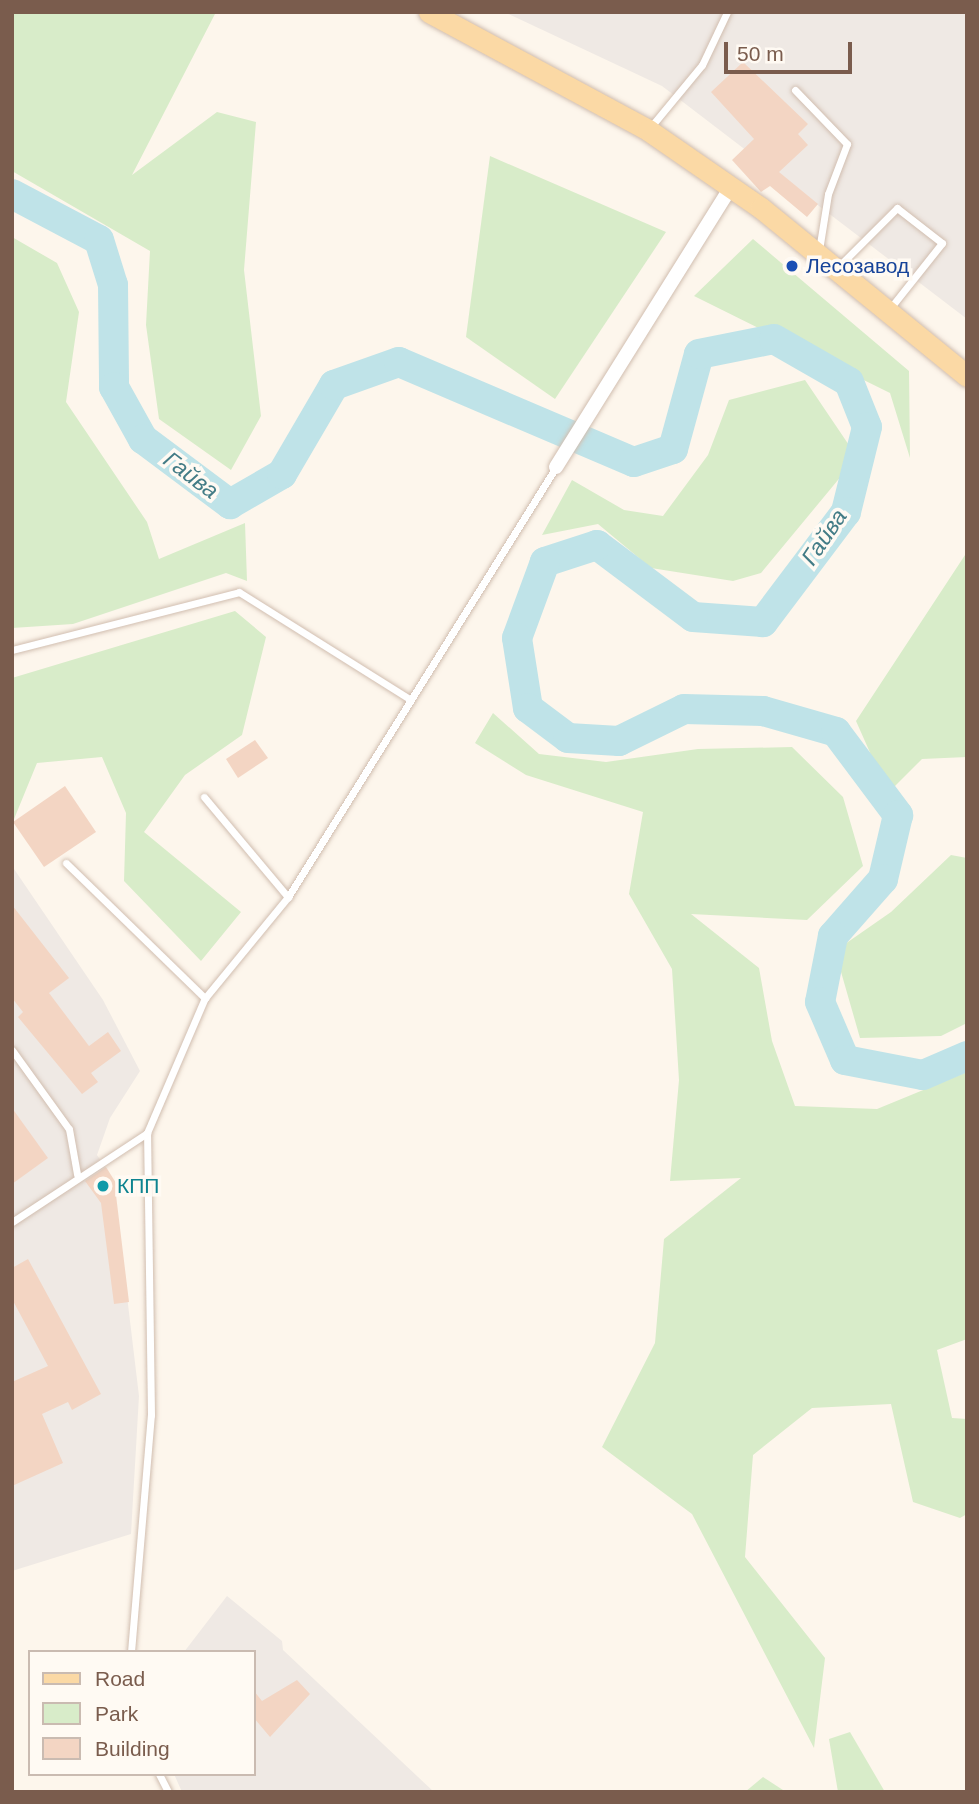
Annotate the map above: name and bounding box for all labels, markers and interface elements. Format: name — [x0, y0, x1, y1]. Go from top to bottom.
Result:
scale bar — [727, 28, 855, 72]
text: 50 m — [737, 42, 784, 65]
place label: Лесозавод — [806, 253, 909, 279]
marker: Лесозавод — [784, 258, 800, 274]
water label: Гайва — [158, 445, 224, 505]
water label: Гайва — [795, 504, 853, 570]
place label: КПП — [117, 1173, 159, 1199]
marker: КПП — [95, 1178, 111, 1194]
legend — [28, 1650, 256, 1776]
text: Road — [95, 1667, 145, 1690]
text: Park — [95, 1702, 138, 1725]
text: Building — [95, 1737, 170, 1760]

